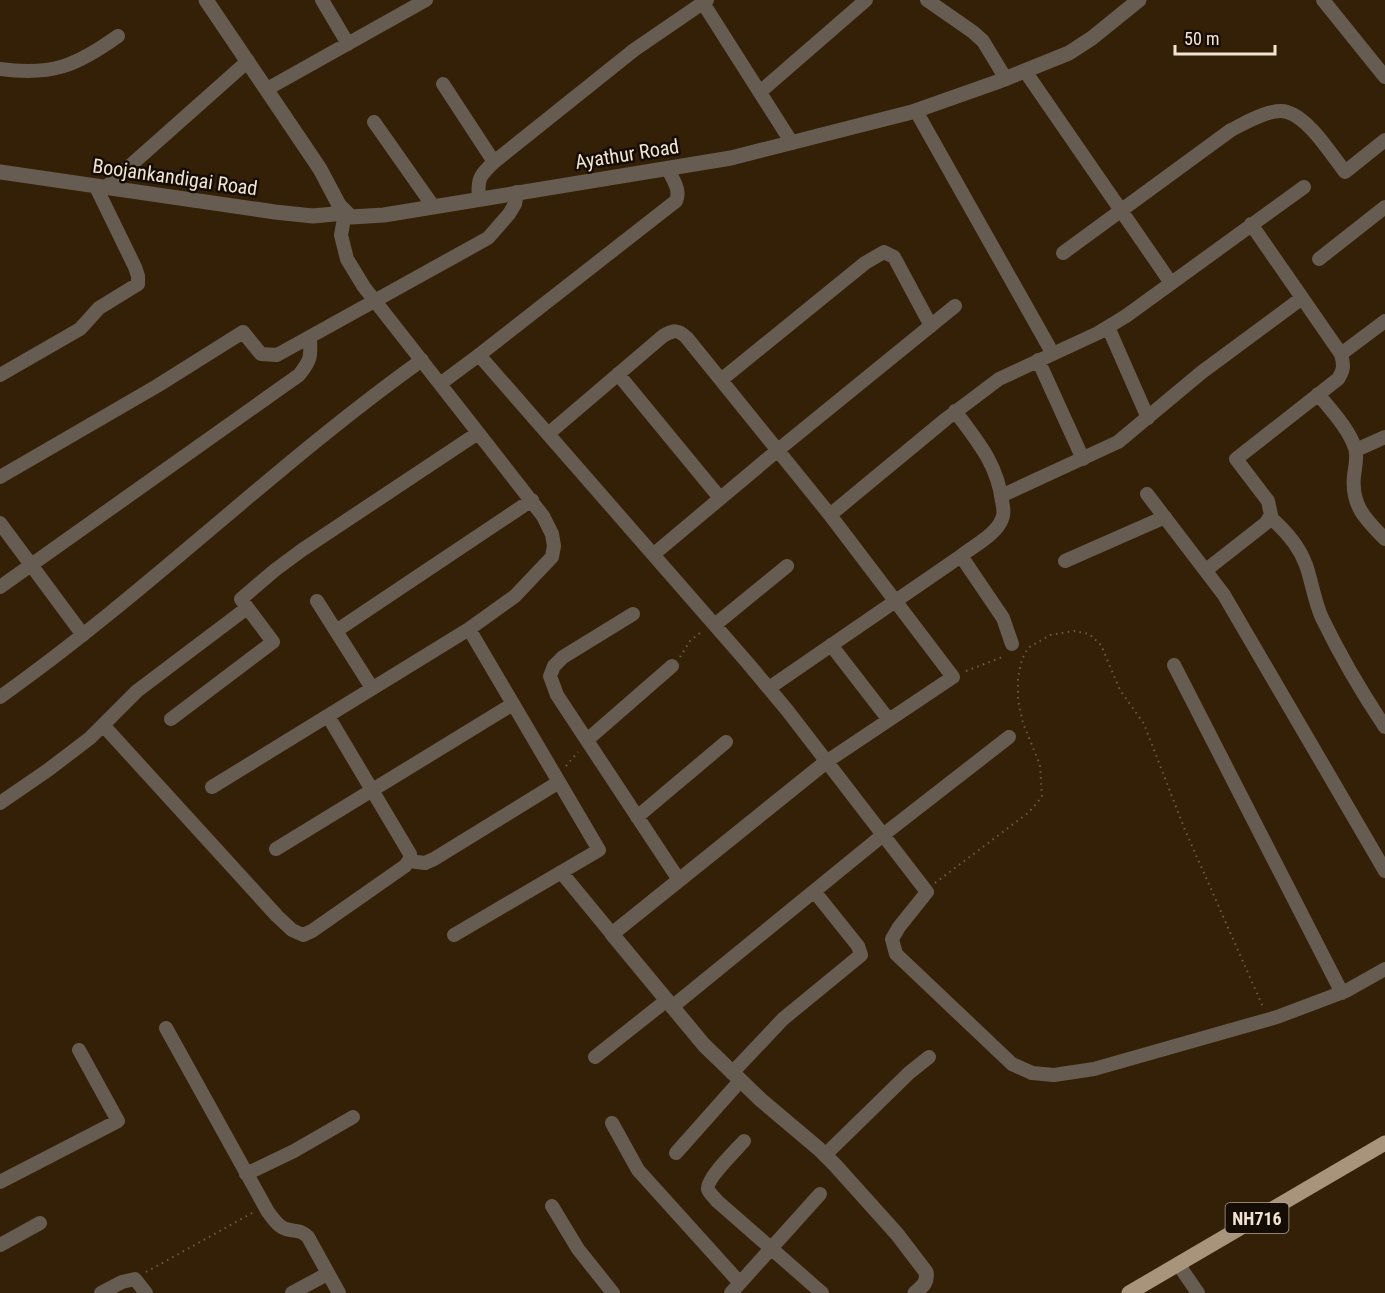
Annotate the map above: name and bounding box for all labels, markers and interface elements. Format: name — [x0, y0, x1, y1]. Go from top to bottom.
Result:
scale bar — [1175, 18, 1276, 56]
text: 50 m — [1184, 28, 1219, 49]
street label: Ayathur Road — [573, 134, 681, 174]
street label: Boojankandigai Road — [91, 154, 259, 200]
road number: NH716 — [1226, 1203, 1288, 1233]

